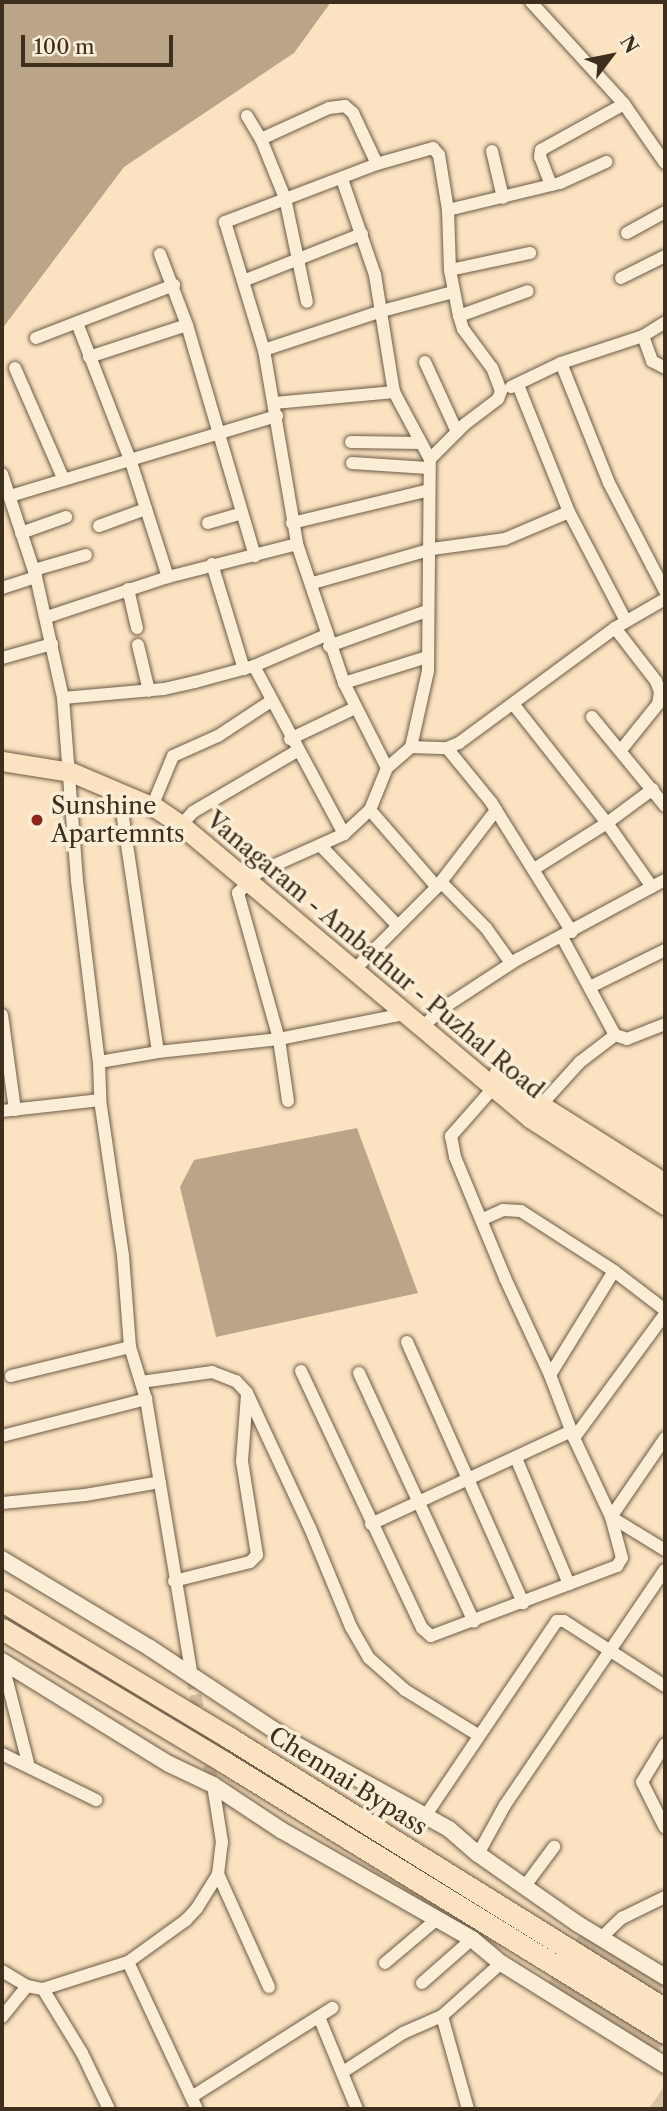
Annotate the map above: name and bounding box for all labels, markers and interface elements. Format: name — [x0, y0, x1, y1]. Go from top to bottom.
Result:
scale bar — [24, 21, 177, 65]
north arrow — [576, 21, 646, 91]
text: N — [615, 32, 643, 58]
text: 100 m — [34, 34, 95, 59]
place label: Sunshine Apartemnts — [51, 792, 185, 848]
street label: Vanagaram - Ambathur - Puzhal Road — [200, 805, 550, 1105]
marker: Sunshine Apartemnts — [29, 812, 45, 828]
street label: Chennai Bypass — [263, 1721, 433, 1841]

